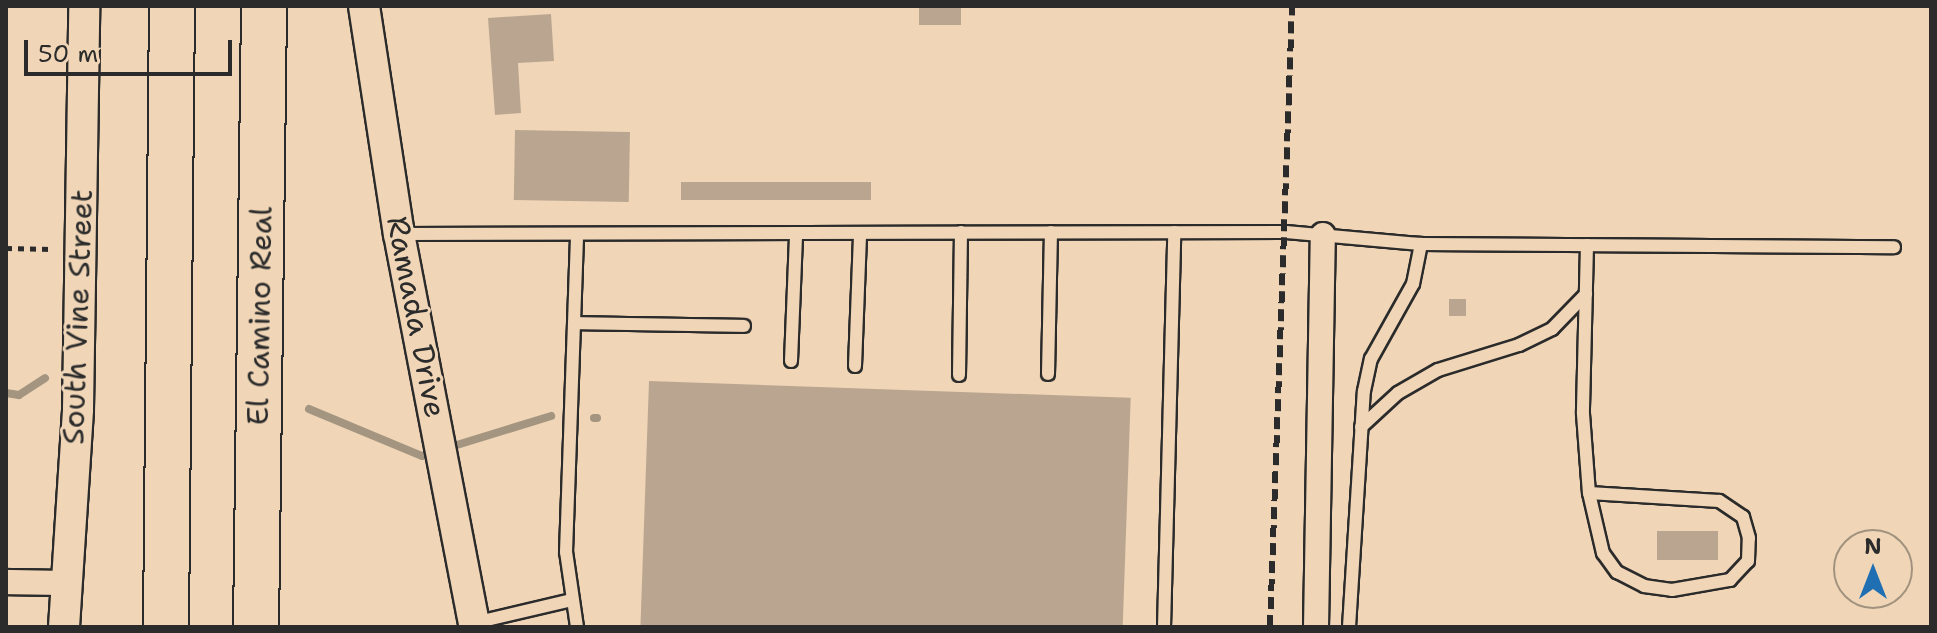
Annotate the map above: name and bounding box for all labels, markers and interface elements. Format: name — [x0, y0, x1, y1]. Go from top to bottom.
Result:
scale bar — [28, 24, 236, 74]
text: 50 m — [38, 38, 98, 70]
street label: South Vine Street — [56, 189, 100, 445]
street label: El Camino Real — [240, 206, 280, 426]
street label: Ramada Drive — [379, 213, 453, 421]
north arrow — [1833, 529, 1913, 609]
text: N — [1864, 532, 1882, 561]

